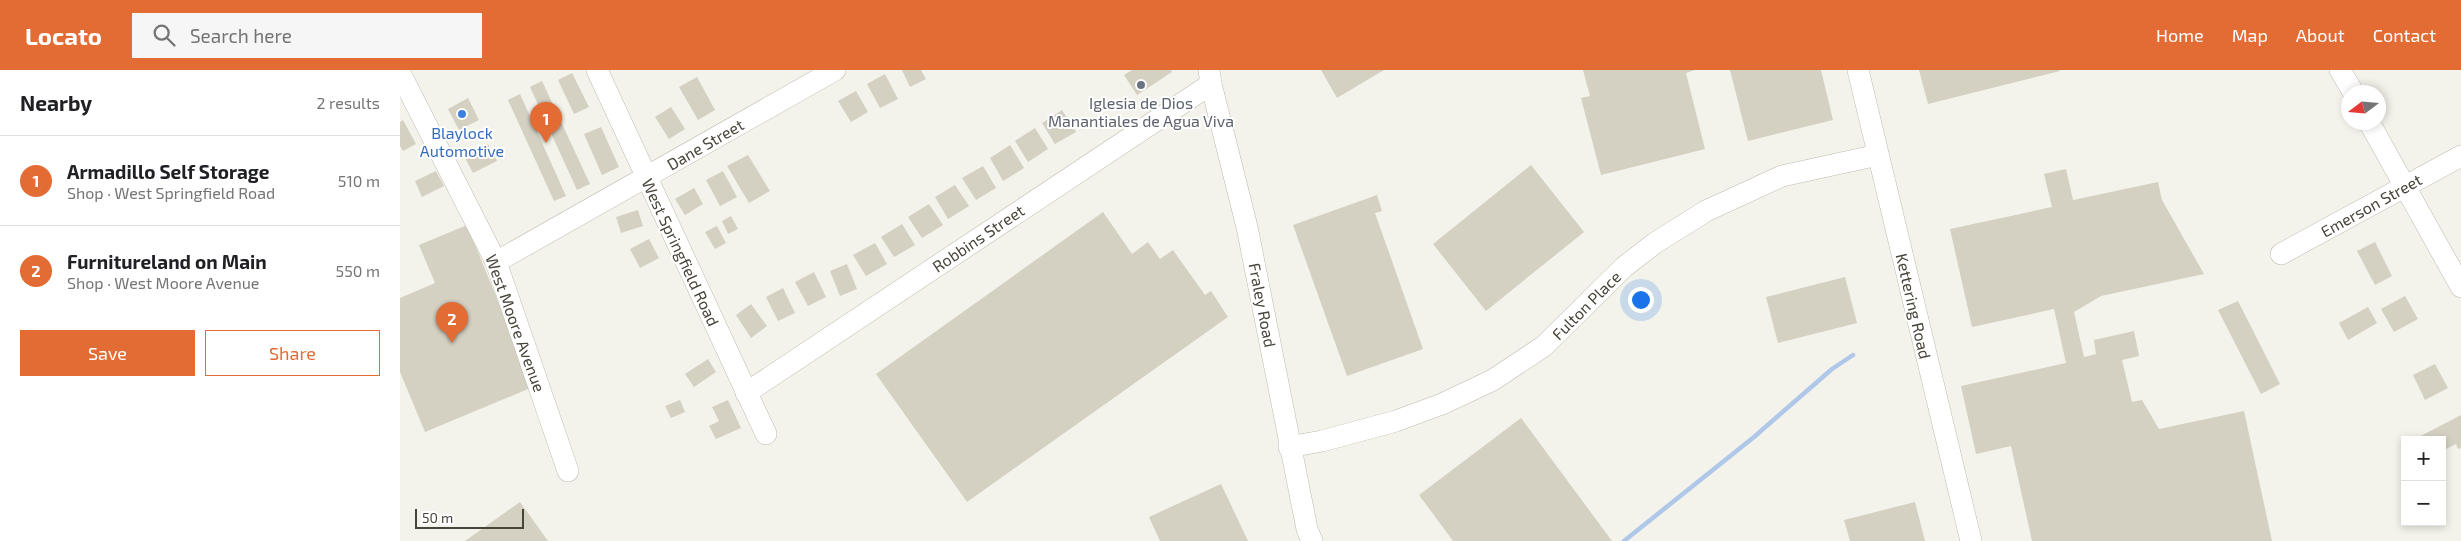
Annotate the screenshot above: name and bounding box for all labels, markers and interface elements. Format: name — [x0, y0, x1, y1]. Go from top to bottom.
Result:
search box — [132, 13, 482, 58]
text: Locato — [25, 21, 102, 50]
icon: search — [150, 21, 178, 49]
text: Search here — [190, 24, 292, 47]
text: Home — [2156, 24, 2204, 46]
text: Map — [2232, 24, 2268, 46]
text: About — [2296, 24, 2345, 46]
text: Contact — [2373, 24, 2436, 46]
marker: Iglesia de Dios Manantiales de Agua Viva — [1135, 79, 1147, 91]
north arrow — [2341, 85, 2386, 130]
text: Nearby — [20, 90, 92, 115]
text: 2 results — [317, 93, 380, 112]
place label: Iglesia de Dios Manantiales de Agua Viva — [1048, 93, 1234, 130]
pin: 1 — [530, 102, 562, 143]
marker: Blaylock Automotive — [456, 108, 468, 120]
street label: Dane Street — [663, 114, 747, 174]
place label: Blaylock Automotive — [420, 123, 504, 160]
text: Armadillo Self Storage — [67, 160, 269, 183]
street label: Emerson Street — [2317, 169, 2425, 241]
text: 1 — [33, 171, 39, 190]
text: 510 m — [338, 171, 380, 190]
street label: West Springfield Road — [638, 175, 724, 329]
text: Shop · West Springfield Road — [67, 183, 275, 202]
street label: Robbins Street — [929, 200, 1027, 276]
text: Furnitureland on Main — [67, 250, 267, 273]
street label: Kettering Road — [1893, 251, 1935, 361]
street label: West Moore Avenue — [482, 252, 550, 394]
text: 2 — [31, 261, 41, 280]
text: 550 m — [336, 261, 380, 280]
street label: Fraley Road — [1246, 261, 1280, 349]
street label: Fulton Place — [1548, 267, 1624, 343]
text: Shop · West Moore Avenue — [67, 273, 259, 292]
your location — [1628, 287, 1654, 313]
pin: 2 — [436, 302, 468, 343]
button: Save — [20, 330, 195, 376]
button: Share — [205, 330, 380, 376]
map controls — [2401, 436, 2446, 526]
button: + — [2401, 436, 2446, 481]
button: − — [2401, 481, 2446, 526]
scale bar — [415, 506, 524, 529]
text: 50 m — [422, 509, 453, 526]

